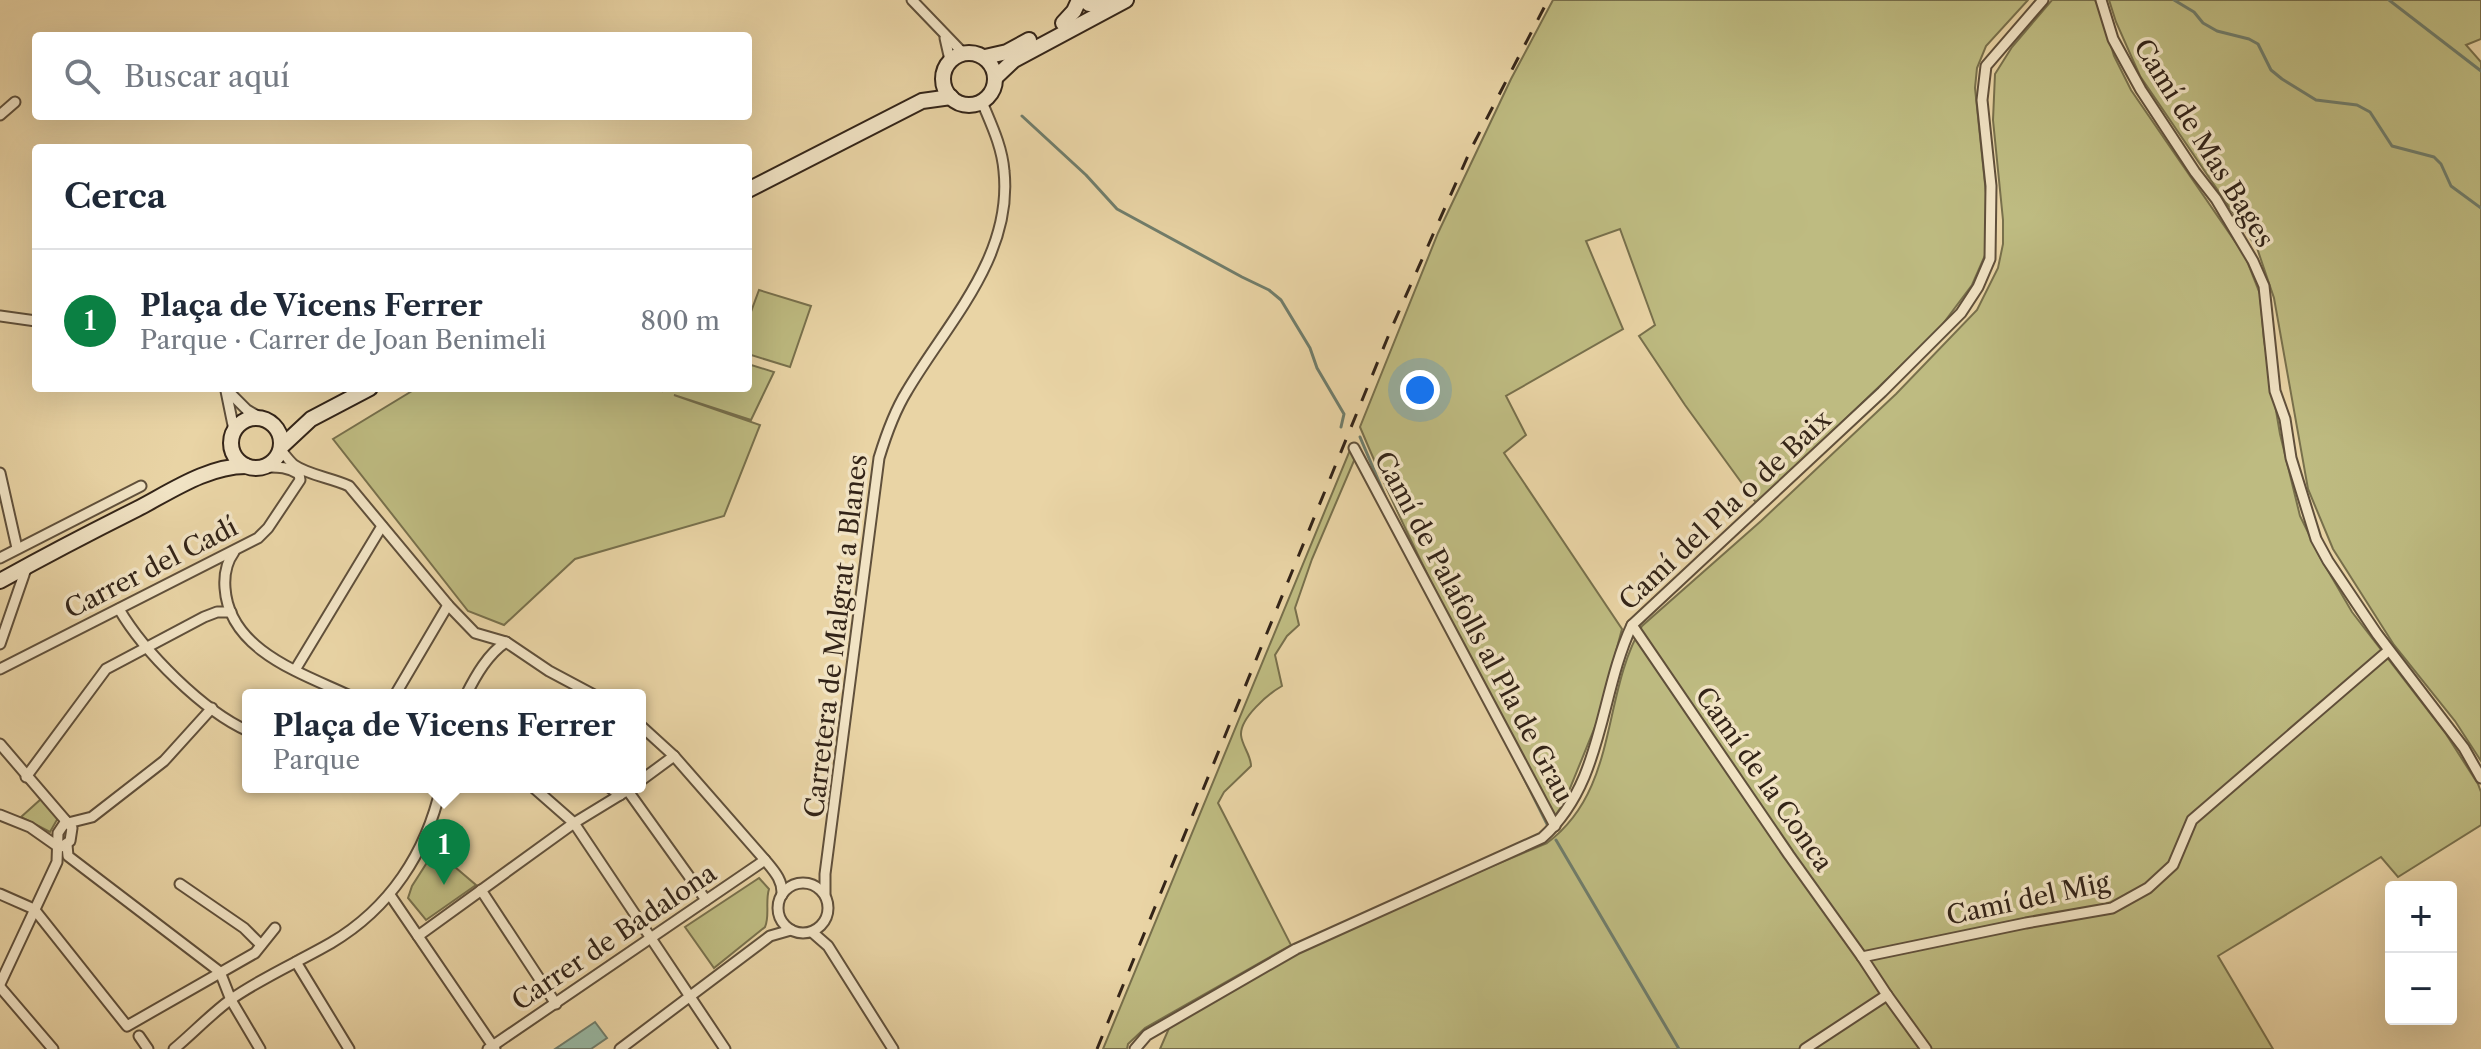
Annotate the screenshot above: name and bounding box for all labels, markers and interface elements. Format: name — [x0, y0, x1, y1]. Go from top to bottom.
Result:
search box — [32, 32, 752, 120]
street label: Camí de Mas Bages — [2127, 33, 2281, 253]
icon: search — [60, 54, 104, 98]
text: Buscar aquí — [124, 58, 290, 95]
text: Cerca — [64, 175, 166, 217]
text: Plaça de Vicens Ferrer — [140, 287, 483, 324]
text: 1 — [84, 305, 96, 337]
text: 800 m — [640, 305, 720, 337]
text: Parque · Carrer de Joan Benimeli — [140, 324, 546, 356]
your location — [1400, 370, 1440, 410]
street label: Camí del Pla o de Baix — [1612, 403, 1838, 617]
street label: Camí de Palafolls al Pla de Grau — [1368, 446, 1580, 808]
street label: Carretera de Malgrat a Blanes — [798, 452, 874, 820]
street label: Carrer del Cadí — [59, 511, 243, 625]
street label: Camí de la Conca — [1688, 681, 1840, 878]
popup — [242, 689, 646, 793]
text: Plaça de Vicens Ferrer — [273, 707, 615, 744]
text: Parque — [273, 744, 360, 776]
pin: 1 — [418, 819, 470, 885]
street label: Carrer de Badalona — [506, 857, 723, 1017]
street label: Camí del Mig — [1944, 866, 2113, 932]
map controls — [2385, 881, 2457, 1025]
button: + — [2385, 881, 2457, 953]
button: − — [2385, 953, 2457, 1025]

